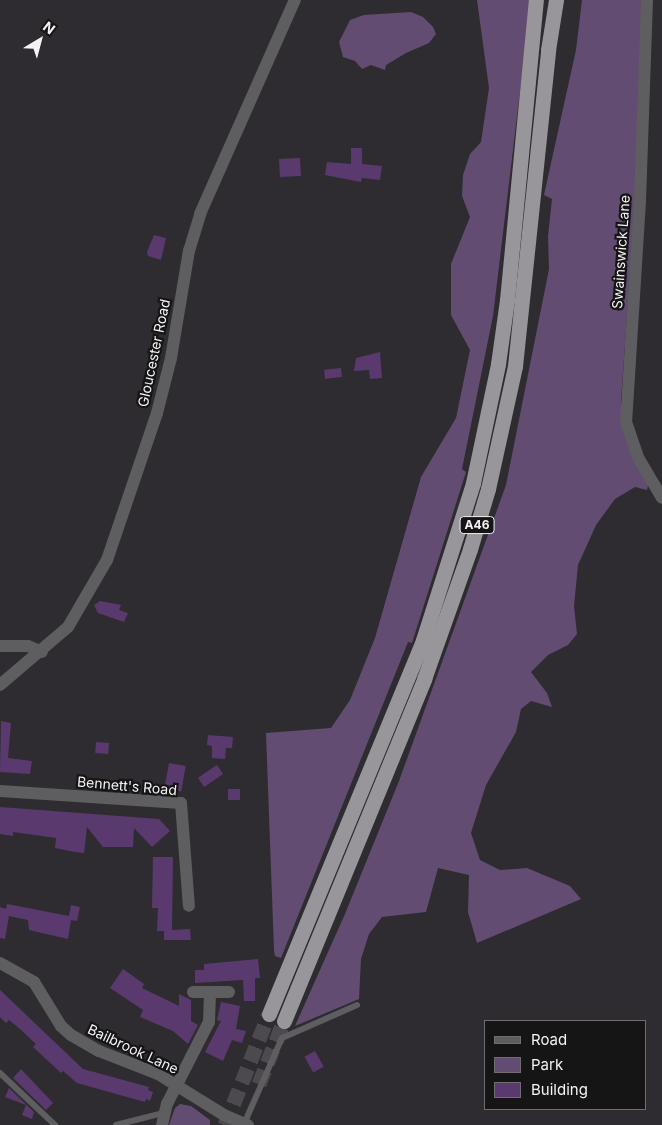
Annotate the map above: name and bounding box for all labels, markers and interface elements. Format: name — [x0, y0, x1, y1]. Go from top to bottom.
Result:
north arrow — [15, 15, 65, 65]
text: N — [40, 18, 59, 38]
street label: Swainswick Lane — [609, 195, 633, 309]
street label: Gloucester Road — [134, 298, 174, 408]
road number: A46 — [460, 516, 494, 534]
street label: Bennett's Road — [76, 773, 178, 799]
legend — [484, 1020, 647, 1110]
street label: Bailbrook Lane — [85, 1021, 181, 1077]
text: Road — [531, 1030, 567, 1049]
text: Park — [531, 1055, 563, 1074]
text: Building — [531, 1080, 588, 1099]

